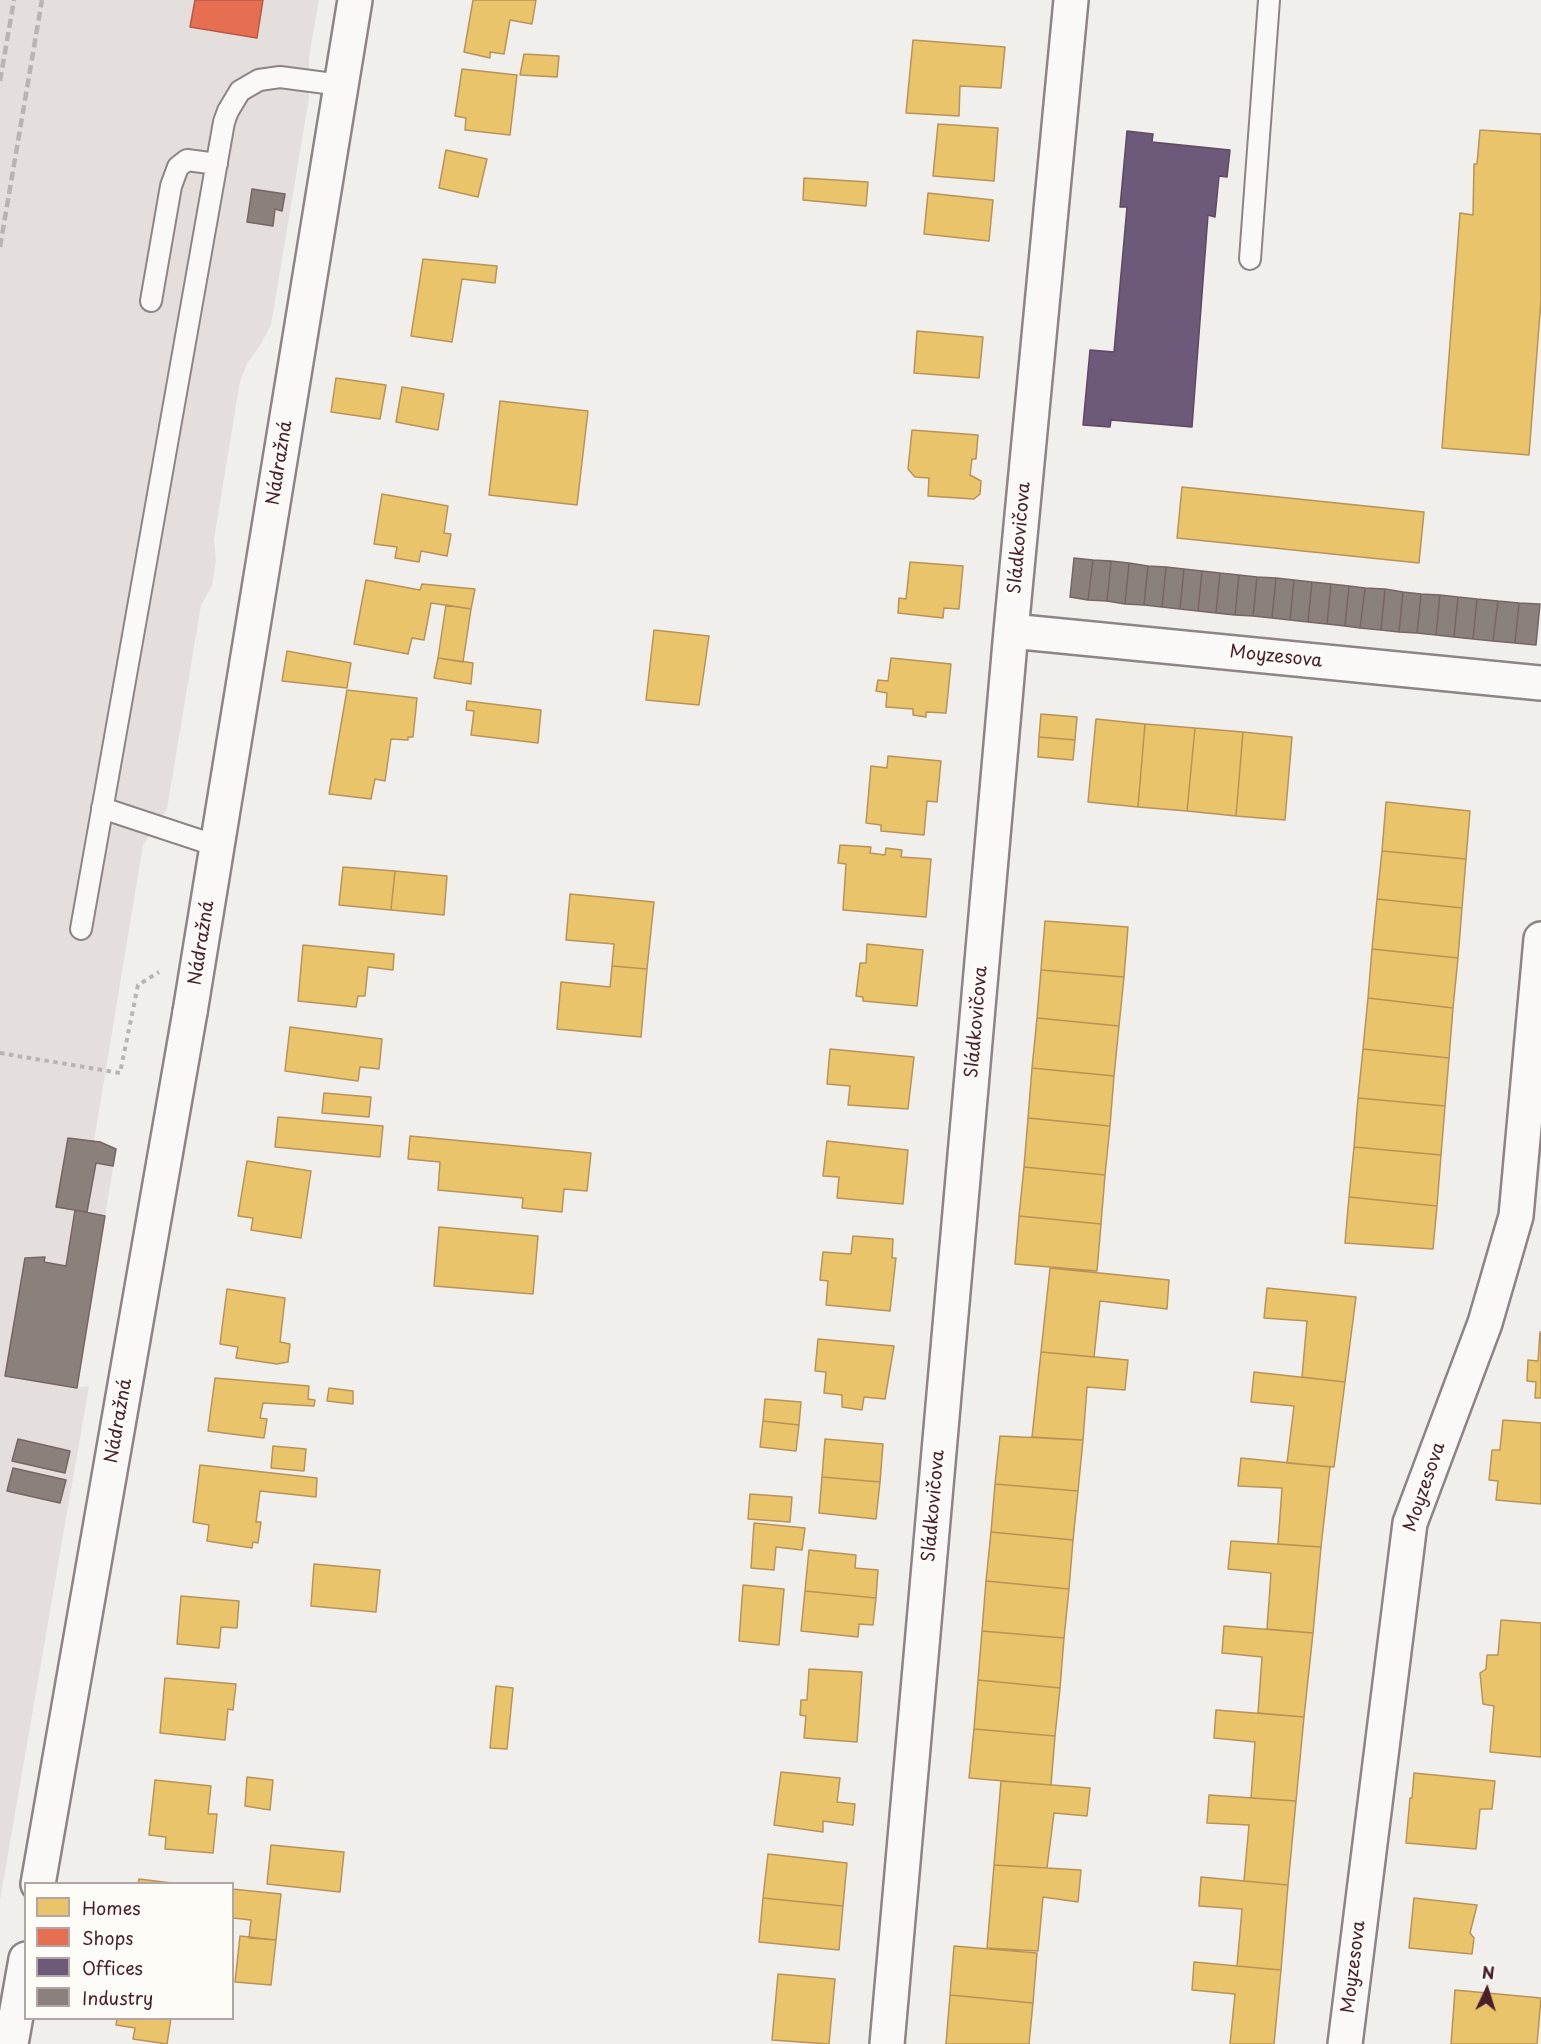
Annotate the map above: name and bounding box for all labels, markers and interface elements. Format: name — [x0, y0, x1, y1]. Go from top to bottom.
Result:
street label: Nádražná — [263, 419, 297, 507]
street label: Sládkovičova — [1004, 481, 1036, 595]
street label: Moyzesova — [1229, 641, 1323, 673]
street label: Nádražná — [185, 899, 219, 987]
street label: Sládkovičova — [961, 965, 993, 1079]
street label: Nádražná — [101, 1377, 137, 1465]
street label: Moyzesova — [1400, 1439, 1450, 1535]
street label: Sládkovičova — [918, 1449, 950, 1563]
legend — [24, 1882, 234, 2020]
text: Homes — [82, 1894, 140, 1921]
street label: Moyzesova — [1338, 1919, 1370, 2015]
text: Shops — [82, 1924, 133, 1951]
text: Offices — [82, 1954, 143, 1981]
north arrow — [1457, 1960, 1517, 2020]
text: N — [1481, 1960, 1495, 1984]
text: Industry — [82, 1984, 153, 2011]

